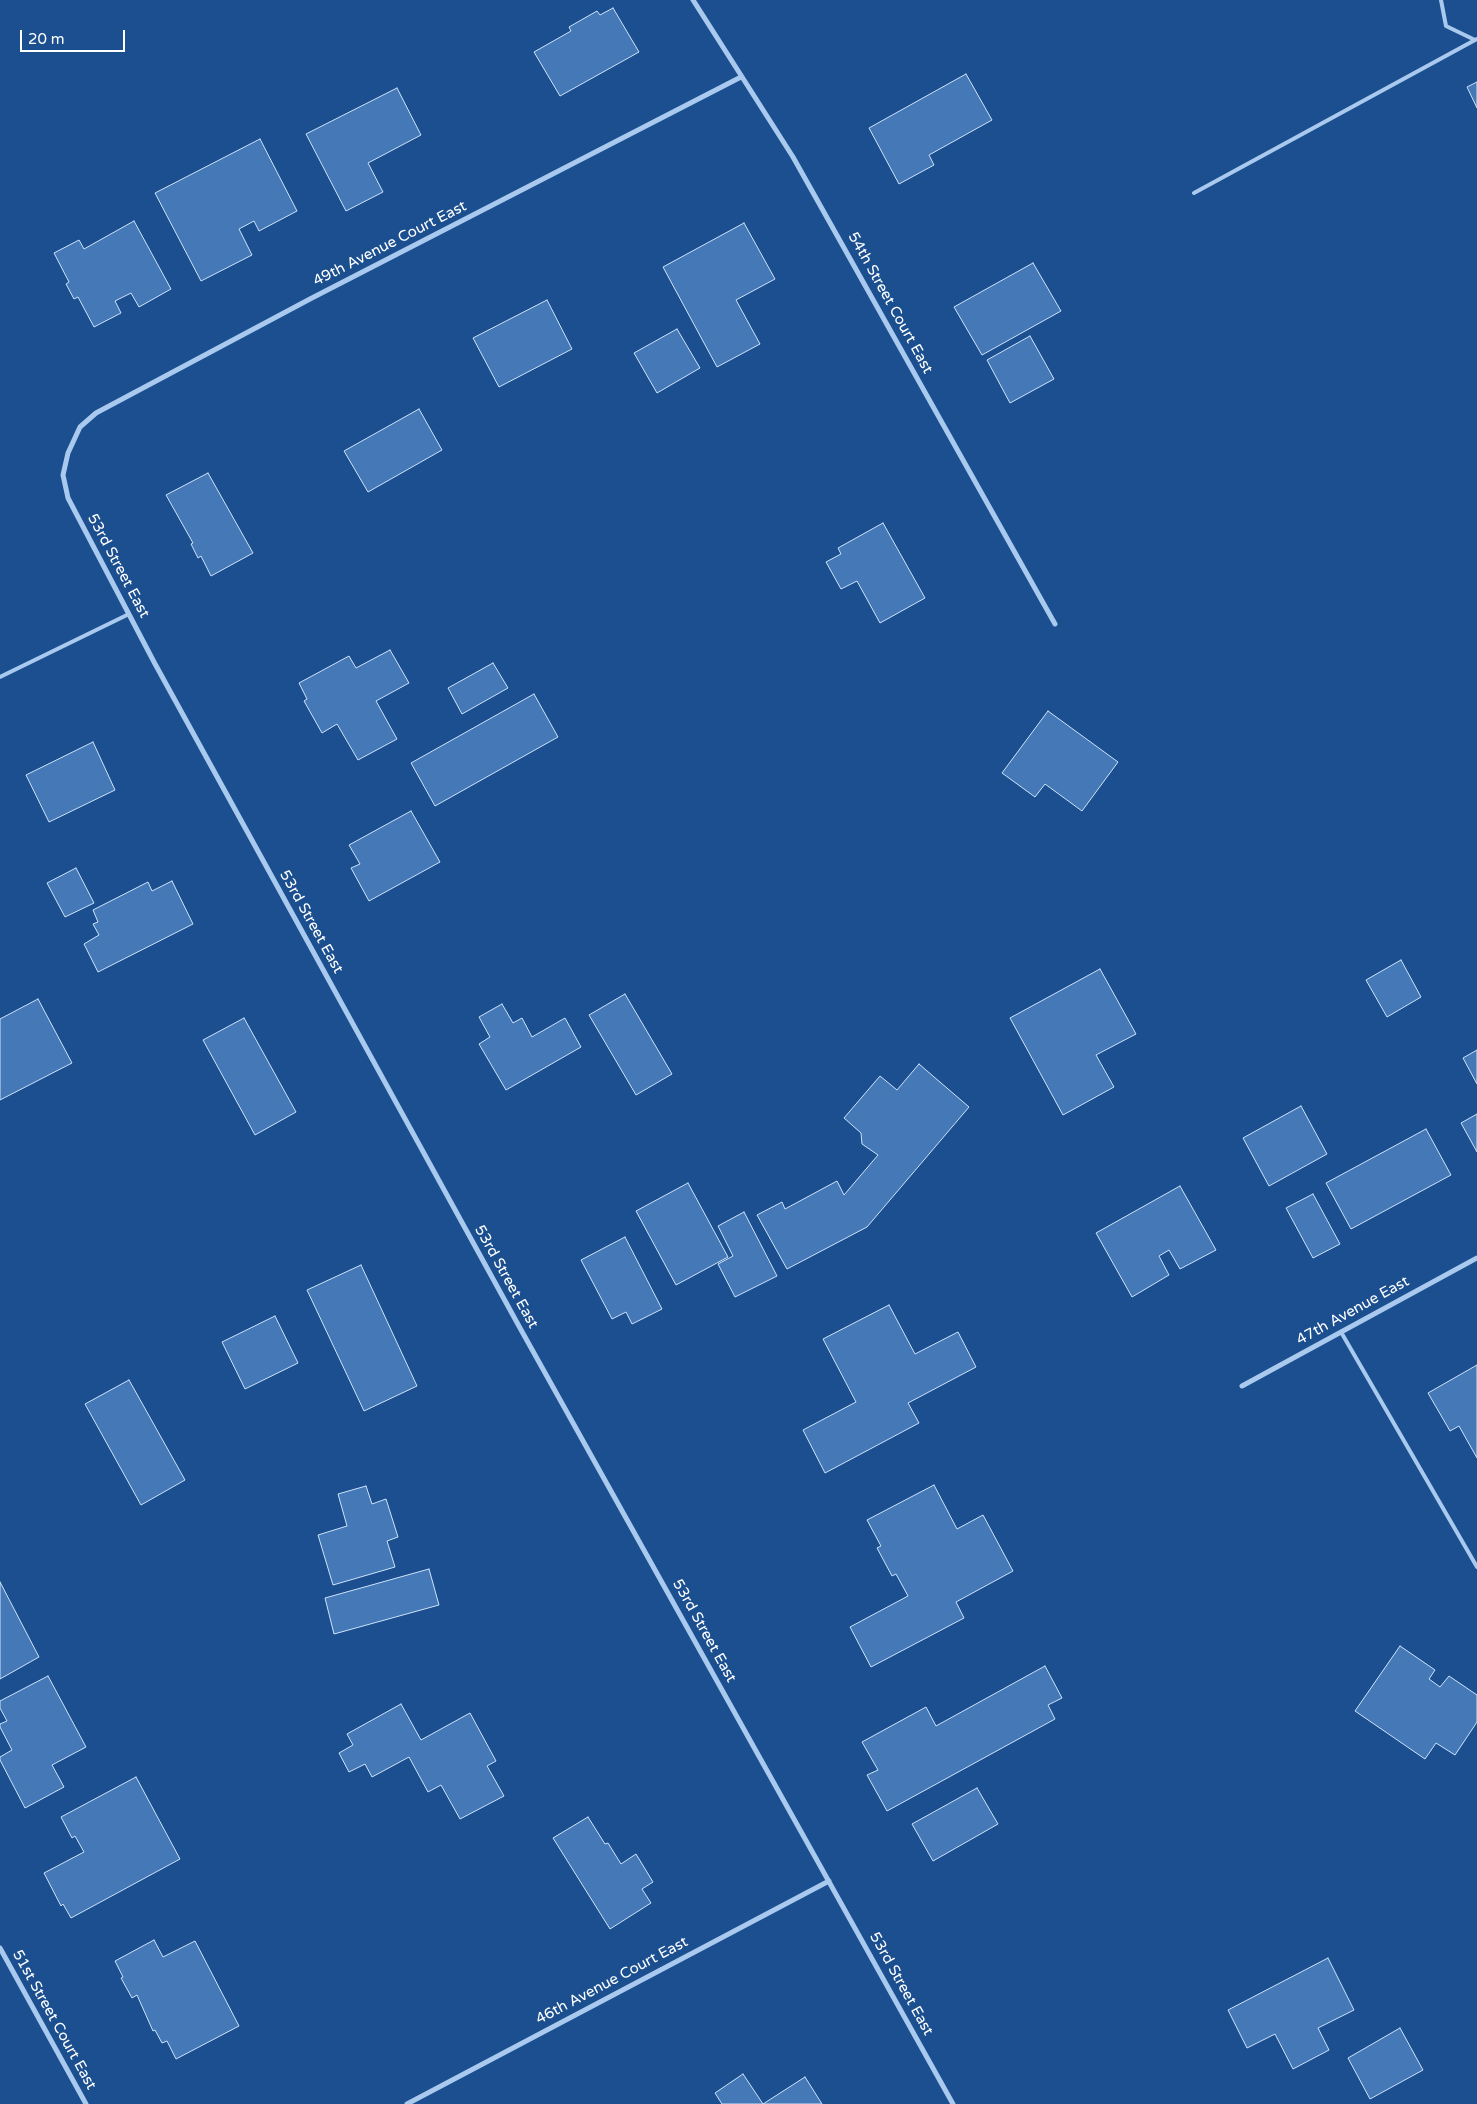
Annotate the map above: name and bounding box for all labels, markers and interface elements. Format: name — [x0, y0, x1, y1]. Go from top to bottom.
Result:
scale bar — [22, 20, 128, 52]
text: 20 m — [28, 30, 65, 48]
street label: 49th Avenue Court East — [310, 197, 470, 291]
street label: 54th Street Court East — [844, 229, 936, 377]
street label: 53rd Street East — [83, 511, 153, 621]
street label: 53rd Street East — [275, 867, 347, 977]
street label: 53rd Street East — [470, 1222, 542, 1332]
street label: 47th Avenue East — [1294, 1273, 1412, 1349]
street label: 53rd Street East — [668, 1576, 740, 1686]
street label: 53rd Street East — [865, 1929, 937, 2039]
street label: 46th Avenue Court East — [533, 1933, 691, 2029]
street label: 51st Street Court East — [8, 1947, 100, 2093]

